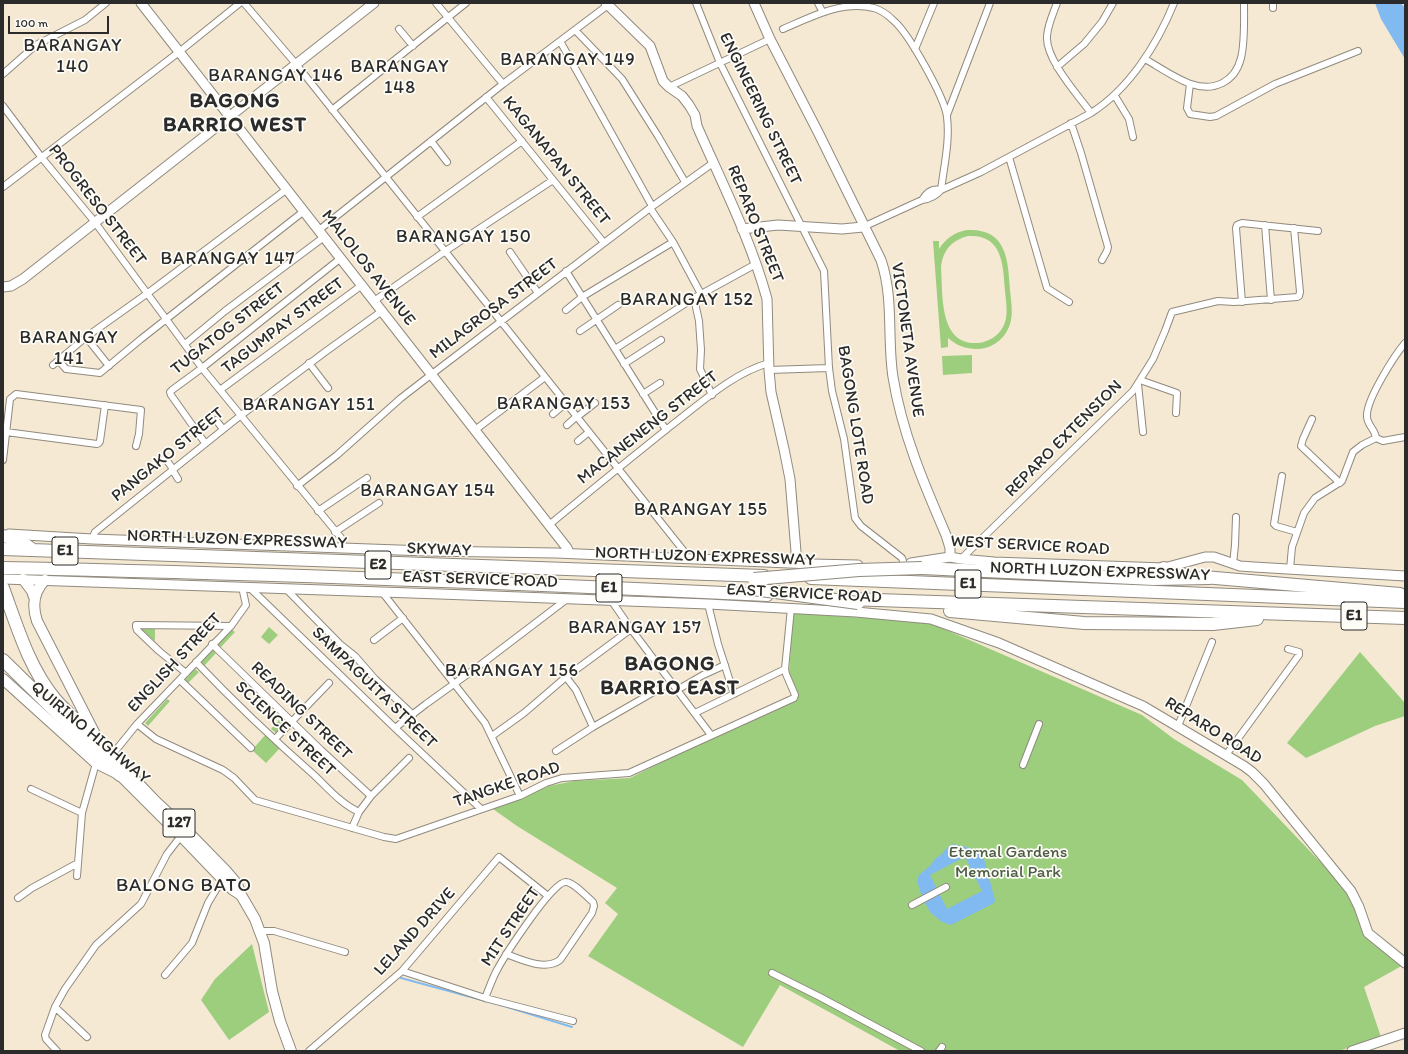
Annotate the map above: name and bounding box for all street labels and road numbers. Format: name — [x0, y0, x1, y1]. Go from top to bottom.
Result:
street label: ENGINEERING STREET — [714, 29, 806, 189]
street label: KAGANAPAN STREET — [498, 92, 614, 230]
street label: PROGRESO STREET — [43, 141, 151, 269]
street label: REPARO STREET — [722, 162, 788, 286]
street label: MALOLOS AVENUE — [316, 206, 420, 330]
street label: MILAGROSA STREET — [426, 254, 562, 364]
street label: VICTONETA AVENUE — [886, 261, 928, 419]
street label: TAGUMPAY STREET — [218, 273, 348, 379]
street label: TUGATOG STREET — [167, 278, 289, 380]
street label: BAGONG LOTE ROAD — [832, 344, 878, 506]
street label: MACANENENG STREET — [574, 367, 722, 489]
street label: REPARO EXTENSION — [1001, 376, 1127, 502]
street label: PANGAKO STREET — [108, 403, 228, 507]
street label: NORTH LUZON EXPRESSWAY — [127, 526, 347, 554]
street label: WEST SERVICE ROAD — [950, 532, 1110, 560]
road number: E1 — [52, 537, 78, 565]
street label: SKYWAY — [406, 539, 472, 561]
street label: NORTH LUZON EXPRESSWAY — [595, 543, 815, 571]
road number: E2 — [365, 551, 391, 579]
street label: NORTH LUZON EXPRESSWAY — [990, 558, 1210, 586]
street label: EAST SERVICE ROAD — [402, 567, 558, 593]
road number: E1 — [955, 570, 981, 598]
road number: E1 — [596, 574, 622, 602]
street label: EAST SERVICE ROAD — [726, 580, 882, 608]
road number: E1 — [1341, 602, 1367, 630]
street label: ENGLISH STREET — [124, 609, 226, 717]
street label: SAMPAGUITA STREET — [307, 623, 441, 753]
street label: READING STREET — [246, 658, 356, 764]
street label: QUIRINO HIGHWAY — [26, 677, 154, 789]
street label: SCIENCE STREET — [231, 677, 339, 781]
street label: REPARO ROAD — [1161, 693, 1265, 769]
street label: TANGKE ROAD — [451, 757, 563, 813]
road number: 127 — [163, 809, 195, 837]
street label: LELAND DRIVE — [370, 884, 460, 980]
street label: MIT STREET — [477, 884, 545, 970]

